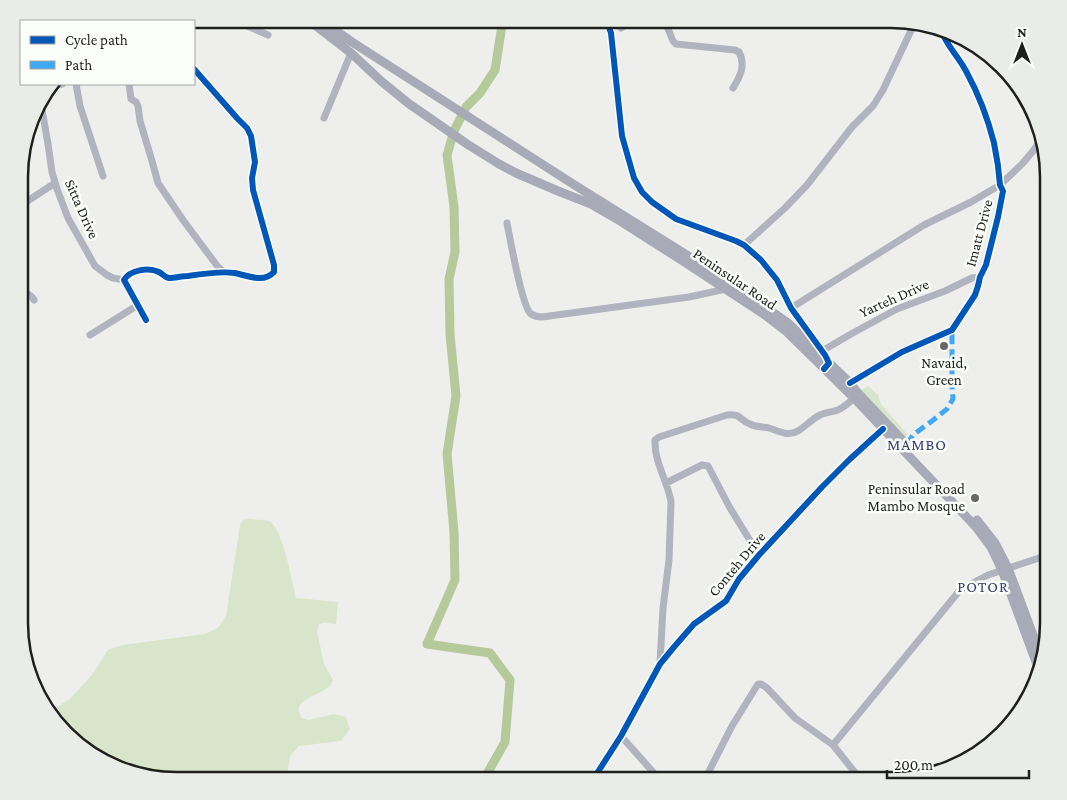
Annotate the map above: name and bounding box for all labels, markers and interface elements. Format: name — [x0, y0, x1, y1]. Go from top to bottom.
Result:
legend — [20, 20, 195, 85]
north arrow — [997, 20, 1047, 70]
text: N — [1017, 24, 1027, 40]
text: Cycle path — [65, 32, 128, 49]
text: Path — [65, 57, 92, 73]
street label: Sitta Drive — [62, 177, 102, 241]
street label: Imatt Drive — [962, 197, 996, 268]
street label: Peninsular Road — [690, 245, 780, 313]
street label: Yarteh Drive — [857, 275, 932, 320]
marker: Navaid, Green — [938, 340, 950, 352]
place label: Navaid, Green — [921, 355, 967, 388]
district label: MAMBO — [887, 436, 947, 453]
place label: Peninsular Road Mambo Mosque — [868, 481, 965, 515]
marker: Peninsular Road Mambo Mosque — [969, 492, 981, 504]
street label: Conteh Drive — [705, 528, 769, 599]
district label: POTOR — [957, 578, 1009, 595]
scale bar — [887, 748, 1030, 780]
text: 200 m — [894, 757, 933, 773]

